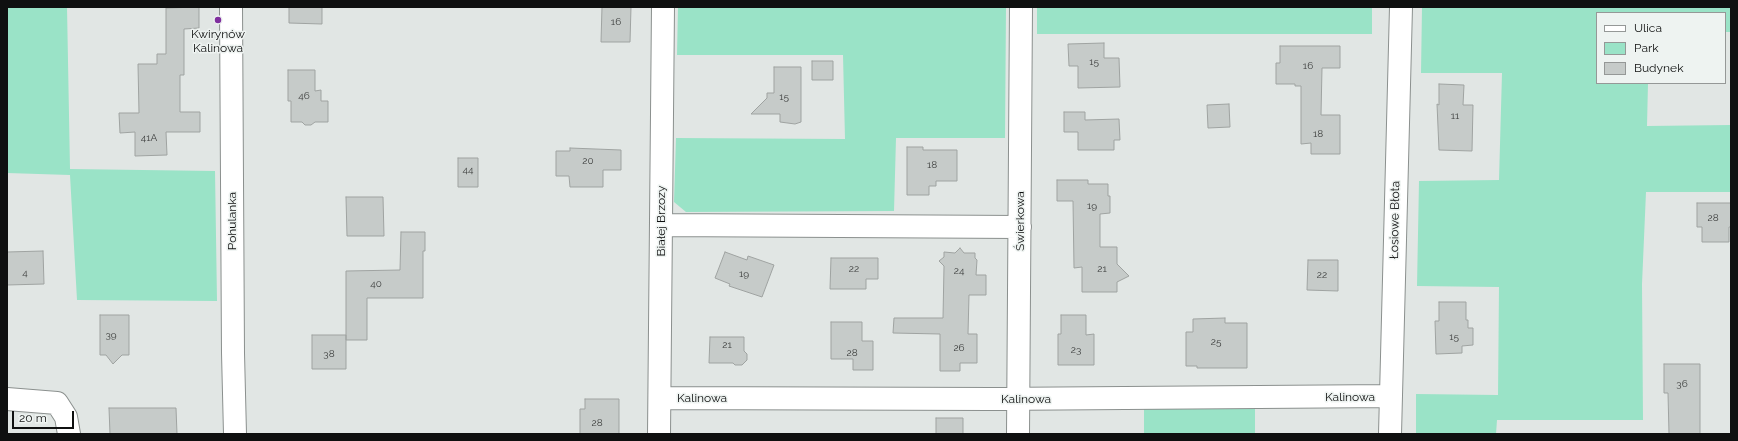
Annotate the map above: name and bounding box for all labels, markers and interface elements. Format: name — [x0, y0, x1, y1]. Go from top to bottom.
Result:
legend — [1596, 12, 1726, 84]
marker: Kwirynów Kalinowa — [213, 15, 223, 25]
house number: 16 — [611, 16, 621, 28]
text: Ulica — [1634, 21, 1662, 35]
place label: Kwirynów Kalinowa — [191, 27, 245, 55]
text: Park — [1634, 41, 1659, 55]
house number: 15 — [1089, 56, 1099, 68]
house number: 16 — [1303, 60, 1313, 72]
text: Budynek — [1634, 61, 1684, 75]
house number: 46 — [298, 90, 310, 102]
house number: 15 — [779, 91, 789, 103]
house number: 11 — [1451, 110, 1459, 122]
house number: 18 — [1313, 128, 1323, 140]
house number: 41A — [141, 132, 157, 144]
house number: 20 — [582, 155, 594, 167]
house number: 18 — [927, 159, 937, 171]
house number: 44 — [463, 164, 473, 176]
street label: Łosiowe Błota — [1387, 181, 1403, 259]
street label: Białej Brzozy — [654, 186, 668, 256]
street label: Świerkowa — [1013, 191, 1027, 251]
street label: Pohulanka — [225, 192, 239, 250]
house number: 19 — [1087, 200, 1097, 212]
house number: 28 — [1707, 212, 1719, 224]
house number: 22 — [849, 263, 859, 275]
house number: 21 — [1097, 263, 1107, 275]
house number: 24 — [954, 265, 964, 277]
house number: 4 — [22, 267, 28, 279]
house number: 19 — [739, 268, 749, 280]
house number: 22 — [1317, 269, 1327, 281]
house number: 40 — [370, 278, 382, 290]
house number: 39 — [105, 329, 117, 341]
house number: 15 — [1449, 331, 1459, 343]
house number: 25 — [1211, 336, 1221, 348]
house number: 21 — [722, 339, 732, 351]
house number: 26 — [953, 342, 965, 354]
house number: 23 — [1071, 344, 1081, 356]
house number: 28 — [846, 347, 858, 359]
house number: 38 — [323, 348, 335, 360]
house number: 36 — [1676, 378, 1688, 390]
street label: Kalinowa — [1325, 390, 1375, 404]
street label: Kalinowa — [677, 391, 727, 405]
street label: Kalinowa — [1001, 392, 1051, 406]
scale bar — [14, 403, 76, 429]
text: 20 m — [19, 411, 47, 425]
house number: 28 — [591, 417, 603, 429]

